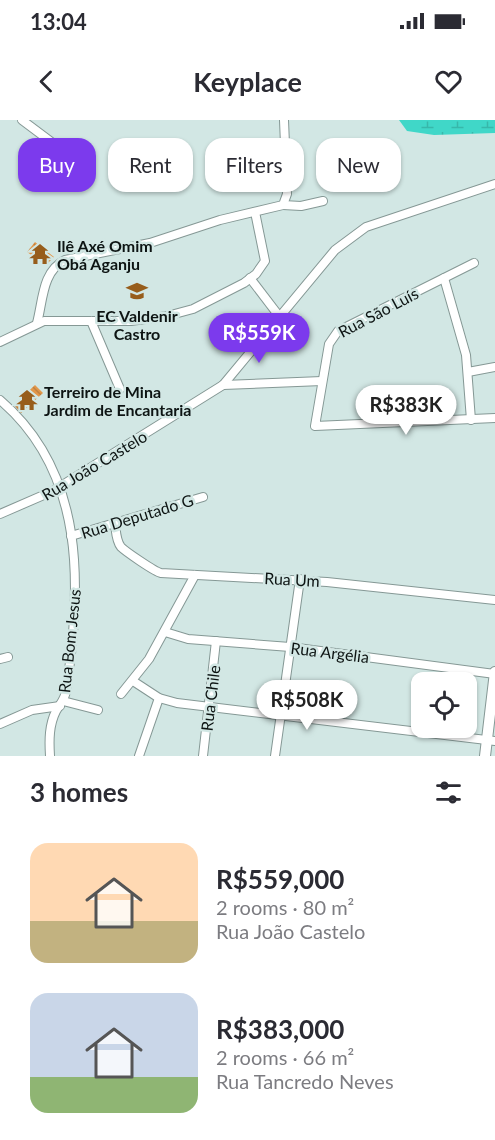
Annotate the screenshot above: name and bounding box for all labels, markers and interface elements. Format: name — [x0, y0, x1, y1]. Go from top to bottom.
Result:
text: 13:04 — [30, 8, 87, 35]
icon: back — [30, 65, 63, 98]
text: Keyplace — [193, 65, 302, 98]
icon: heart — [432, 65, 465, 98]
chip: Buy — [18, 138, 96, 192]
chip: Rent — [108, 138, 193, 192]
chip: Filters — [205, 138, 304, 192]
chip: New — [316, 138, 401, 192]
place label: Ilê Axé Omim Obá Aganju — [57, 236, 153, 273]
temple icon: Ilê Axé Omim Obá Aganju — [28, 242, 52, 266]
school or university icon: EC Valdenir Castro — [125, 279, 149, 303]
street label: Rua São Luís — [335, 283, 421, 341]
place label: EC Valdenir Castro — [96, 306, 178, 343]
pin: R$559K — [210, 313, 308, 364]
text: R$559K — [223, 320, 295, 344]
place label: Terreiro de Mina Jardim de Encantaria — [44, 382, 191, 419]
pin: R$383K — [357, 385, 455, 436]
temple icon: Terreiro de Mina Jardim de Encantaria — [15, 388, 39, 412]
text: R$383K — [370, 392, 442, 416]
street label: Rua João Castelo — [38, 426, 150, 504]
street label: Rua Deputado G — [78, 490, 196, 542]
street label: Rua Um — [264, 568, 320, 590]
street label: Rua Bom Jesus — [54, 588, 84, 694]
street label: Rua Argélia — [290, 638, 370, 666]
street label: Rua Chile — [197, 664, 223, 732]
map controls — [411, 672, 477, 738]
button: locate — [411, 672, 477, 738]
pin: R$508K — [258, 680, 356, 731]
text: R$508K — [271, 687, 343, 711]
text: 3 homes — [30, 776, 128, 808]
icon: filters — [432, 776, 465, 809]
text: R$559,000 — [216, 863, 344, 895]
icon: home — [78, 867, 150, 939]
text: 2 rooms · 80 m² — [216, 895, 354, 919]
text: Rua João Castelo — [216, 919, 365, 943]
text: R$383,000 — [216, 1013, 344, 1045]
icon: home — [78, 1017, 150, 1089]
text: 2 rooms · 66 m² — [216, 1045, 354, 1069]
text: Rua Tancredo Neves — [216, 1069, 394, 1093]

